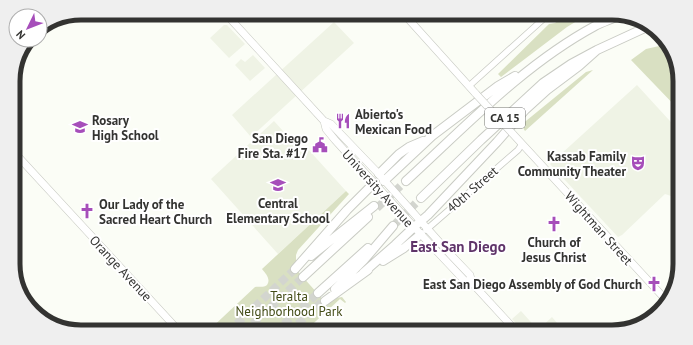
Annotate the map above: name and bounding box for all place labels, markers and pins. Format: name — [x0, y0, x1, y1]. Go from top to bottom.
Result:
place label: Abierto's Mexican Food — [355, 106, 432, 138]
place label: Rosary High School — [92, 112, 159, 144]
restaurant icon: Abierto's Mexican Food — [334, 112, 352, 130]
school or university icon: Rosary High School — [71, 118, 89, 136]
place label: San Diego Fire Sta. #17 — [238, 130, 308, 162]
public building icon: San Diego Fire Sta. #17 — [311, 136, 329, 154]
place label: Kassab Family Community Theater — [518, 148, 627, 180]
theatre icon: Kassab Family Community Theater — [629, 154, 647, 172]
school or university icon: Central Elementary School — [269, 176, 287, 194]
place label: Central Elementary School — [226, 195, 330, 227]
place label: Our Lady of the Sacred Heart Church — [99, 196, 212, 228]
church icon: Our Lady of the Sacred Heart Church — [78, 202, 96, 220]
church icon: Church of Jesus Christ — [545, 215, 563, 233]
place label: Church of Jesus Christ — [521, 234, 587, 266]
church icon: East San Diego Assembly of God Church — [645, 275, 663, 293]
place label: East San Diego Assembly of God Church — [423, 276, 642, 293]

